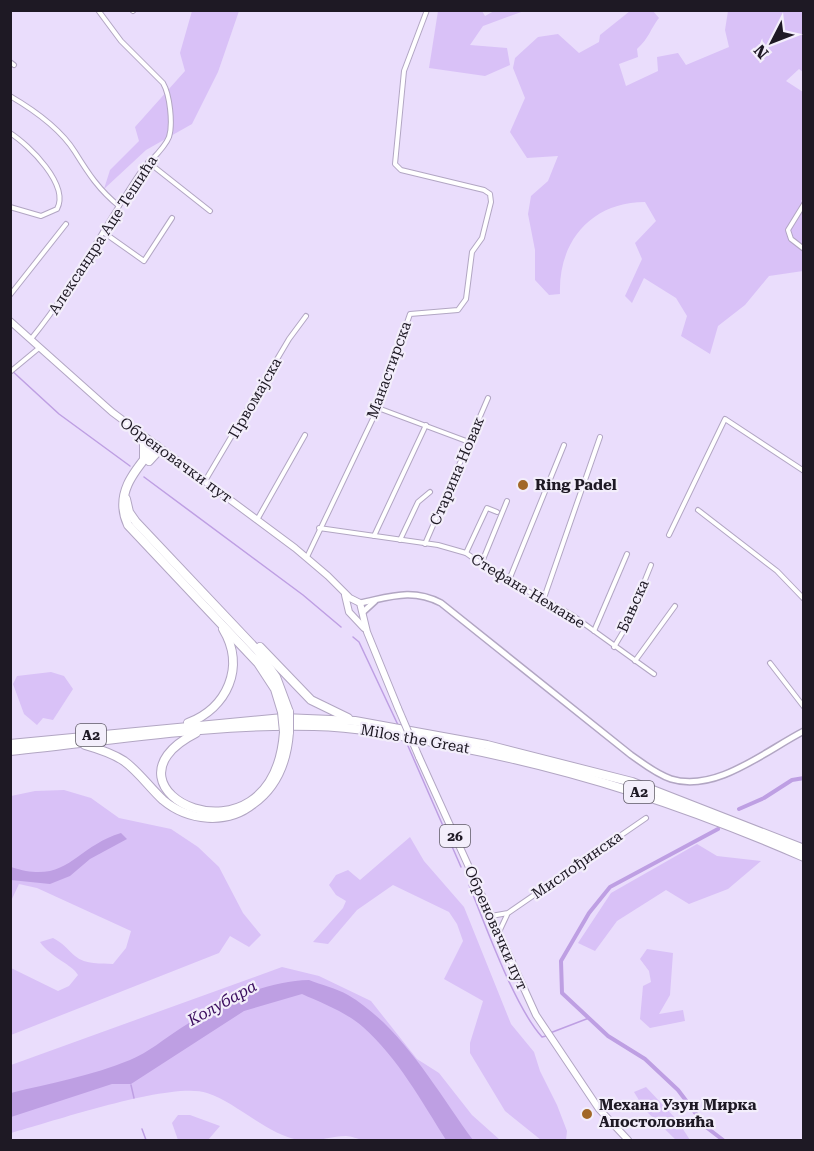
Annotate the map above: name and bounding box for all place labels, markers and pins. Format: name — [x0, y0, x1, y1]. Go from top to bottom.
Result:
place label: Ring Padel — [535, 476, 617, 494]
marker: Ring Padel — [516, 478, 530, 492]
place label: Механа Узун Мирка Апостоловића — [599, 1096, 757, 1131]
marker: Механа Узун Мирка Апостоловића — [580, 1107, 594, 1121]

